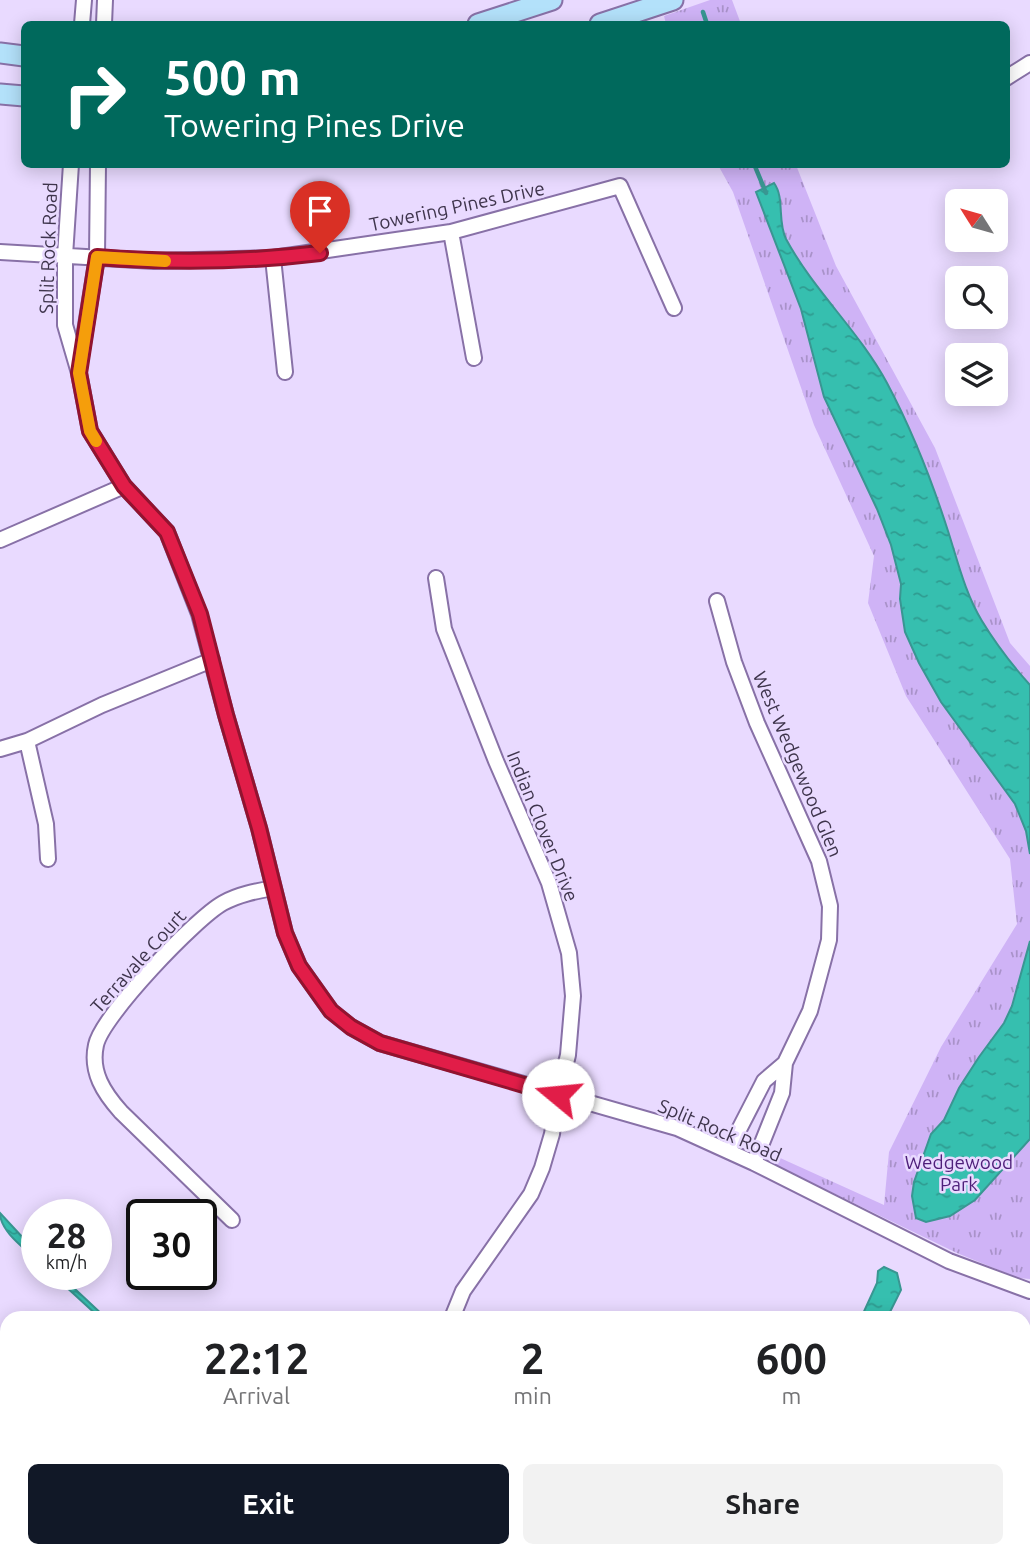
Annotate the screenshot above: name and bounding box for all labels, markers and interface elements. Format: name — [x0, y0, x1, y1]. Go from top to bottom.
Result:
icon: right — [49, 49, 140, 140]
text: 500 m — [164, 49, 301, 104]
text: Towering Pines Drive — [164, 107, 465, 143]
street label: Towering Pines Drive — [367, 177, 547, 235]
pin — [290, 181, 350, 253]
street label: Split Rock Road — [35, 182, 61, 314]
north arrow — [945, 189, 1008, 252]
map controls — [945, 189, 1008, 406]
icon: arrive — [301, 192, 339, 230]
button: search — [945, 266, 1008, 329]
button: layers — [945, 343, 1008, 406]
street label: West Wedgewood Glen — [749, 668, 847, 860]
street label: Indian Clover Drive — [503, 748, 583, 904]
street label: Terravale Court — [86, 904, 190, 1017]
position arrow — [521, 1058, 595, 1132]
street label: Split Rock Road — [655, 1094, 785, 1166]
park label: Wedgewood Park — [905, 1151, 1013, 1195]
speed limit sign: 30 — [126, 1199, 217, 1290]
text: 28 — [47, 1215, 86, 1255]
text: km/h — [46, 1252, 87, 1272]
text: 22:12 — [204, 1335, 309, 1382]
text: 2 — [521, 1335, 544, 1382]
text: 600 — [756, 1335, 827, 1382]
text: Arrival — [223, 1383, 290, 1408]
text: min — [513, 1383, 552, 1408]
text: m — [781, 1383, 801, 1408]
button: Exit — [28, 1464, 509, 1544]
button: Share — [523, 1464, 1003, 1544]

